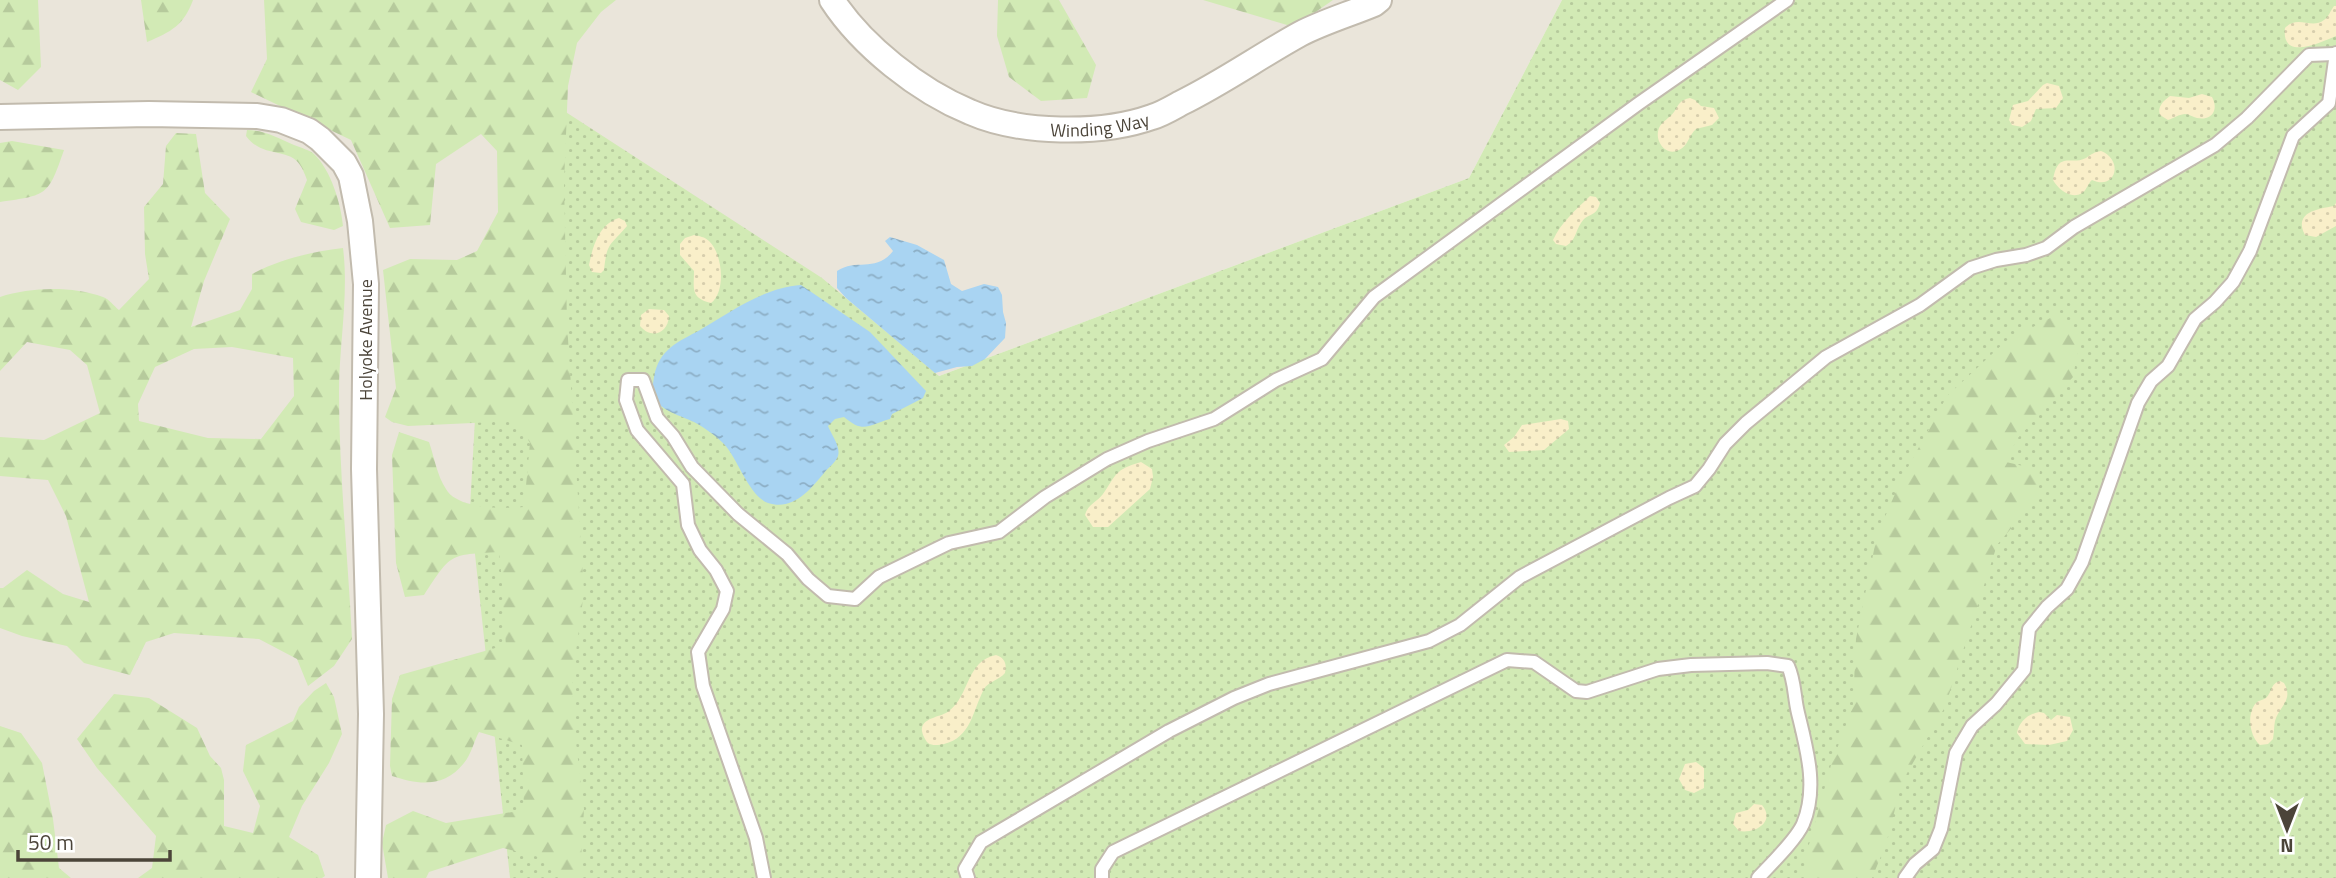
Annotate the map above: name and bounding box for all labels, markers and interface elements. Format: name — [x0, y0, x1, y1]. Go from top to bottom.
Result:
street label: Winding Way — [1050, 105, 1153, 143]
street label: Holyoke Avenue — [352, 279, 379, 401]
north arrow — [2252, 794, 2322, 864]
scale bar — [18, 818, 170, 862]
text: 50 m — [28, 826, 74, 858]
text: N — [2280, 832, 2294, 861]

